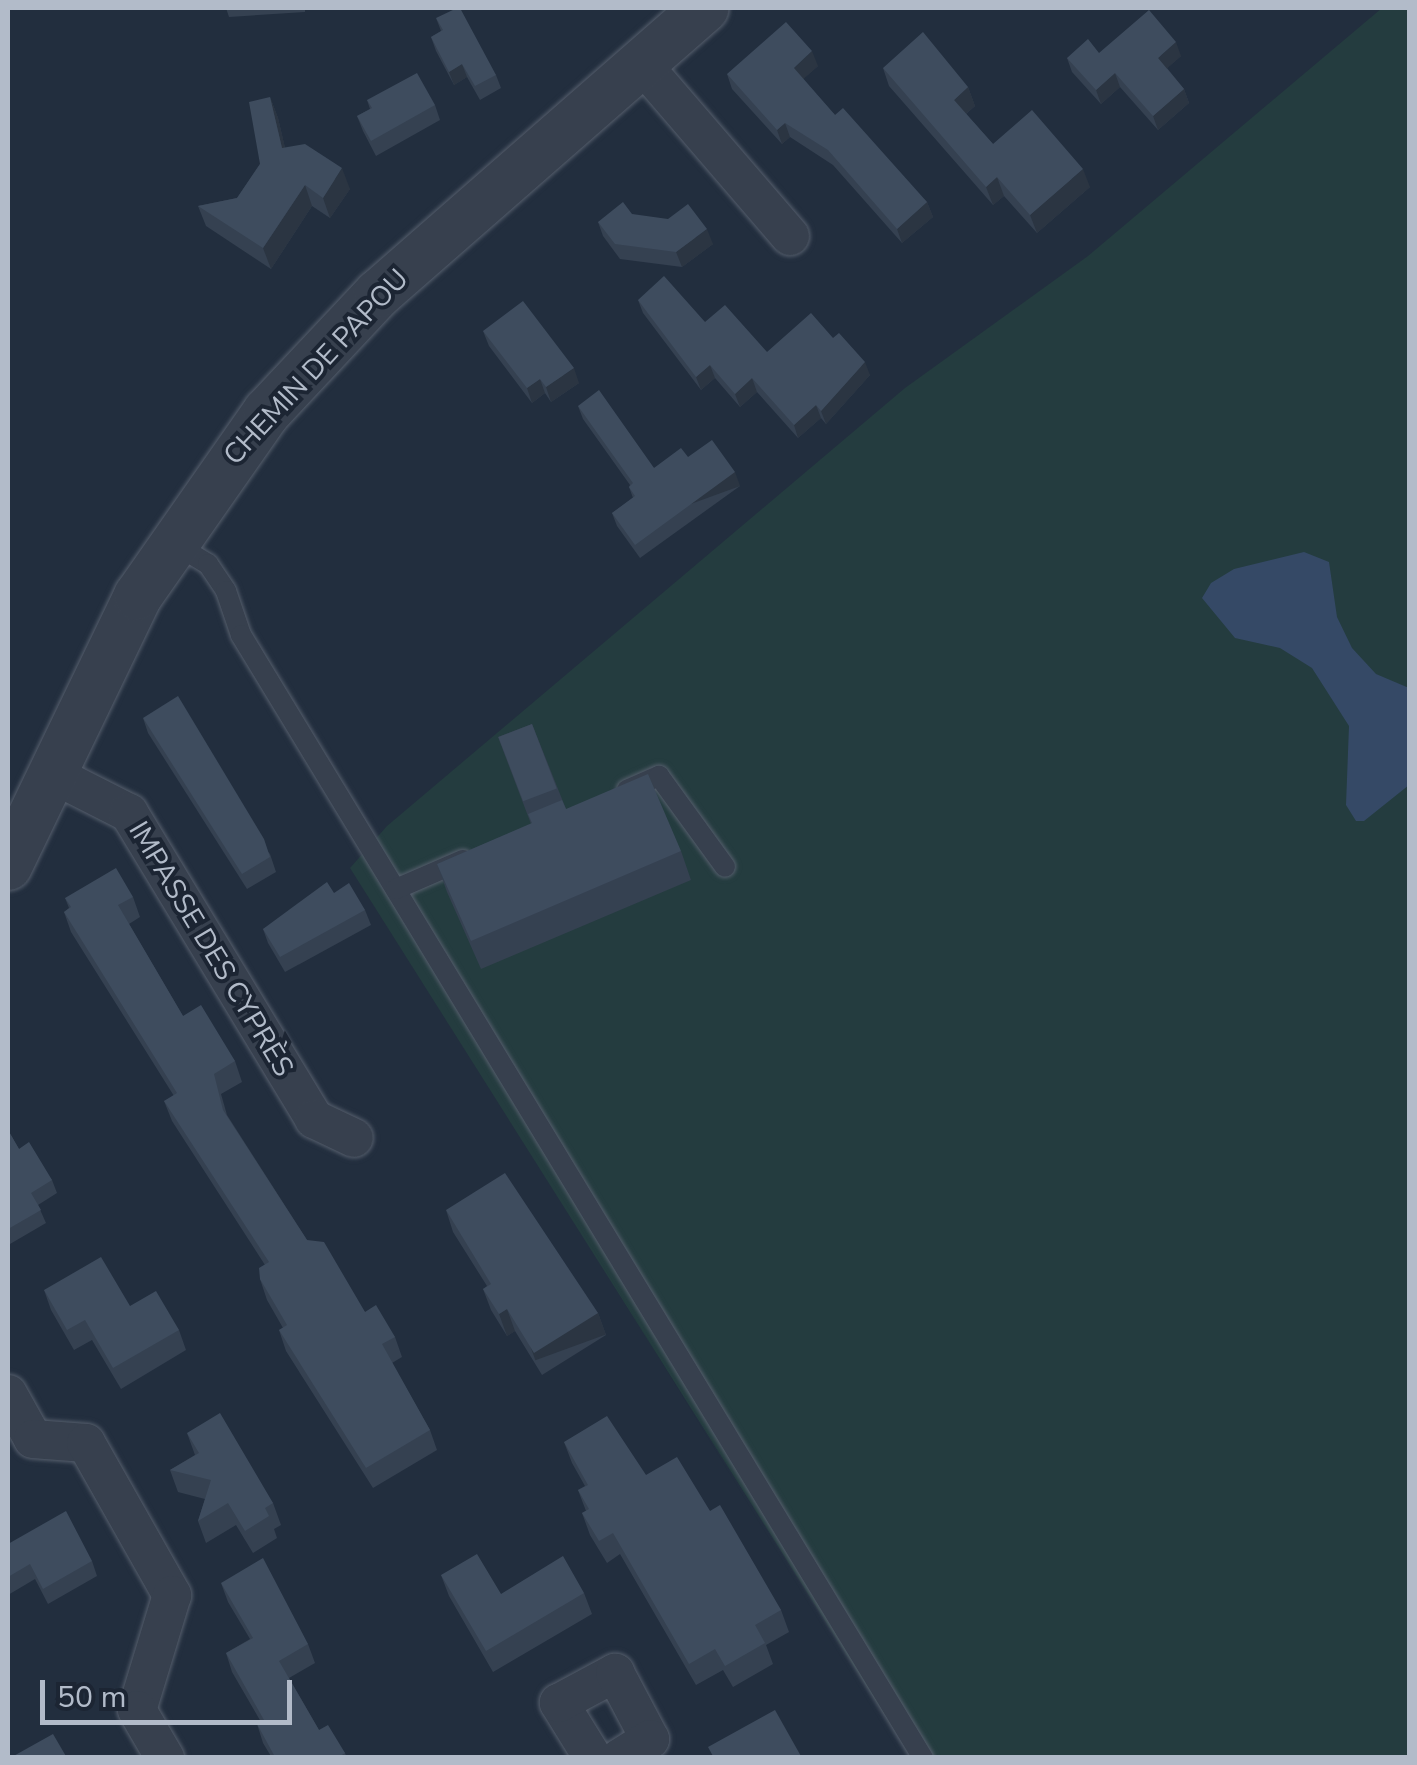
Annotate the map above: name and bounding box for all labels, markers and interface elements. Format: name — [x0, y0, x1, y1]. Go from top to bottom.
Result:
street label: CHEMIN DE PAPOU — [217, 262, 415, 472]
street label: IMPASSE DES CYPRÈS — [122, 815, 300, 1083]
scale bar — [45, 1660, 298, 1722]
text: 50 m — [57, 1677, 126, 1718]

